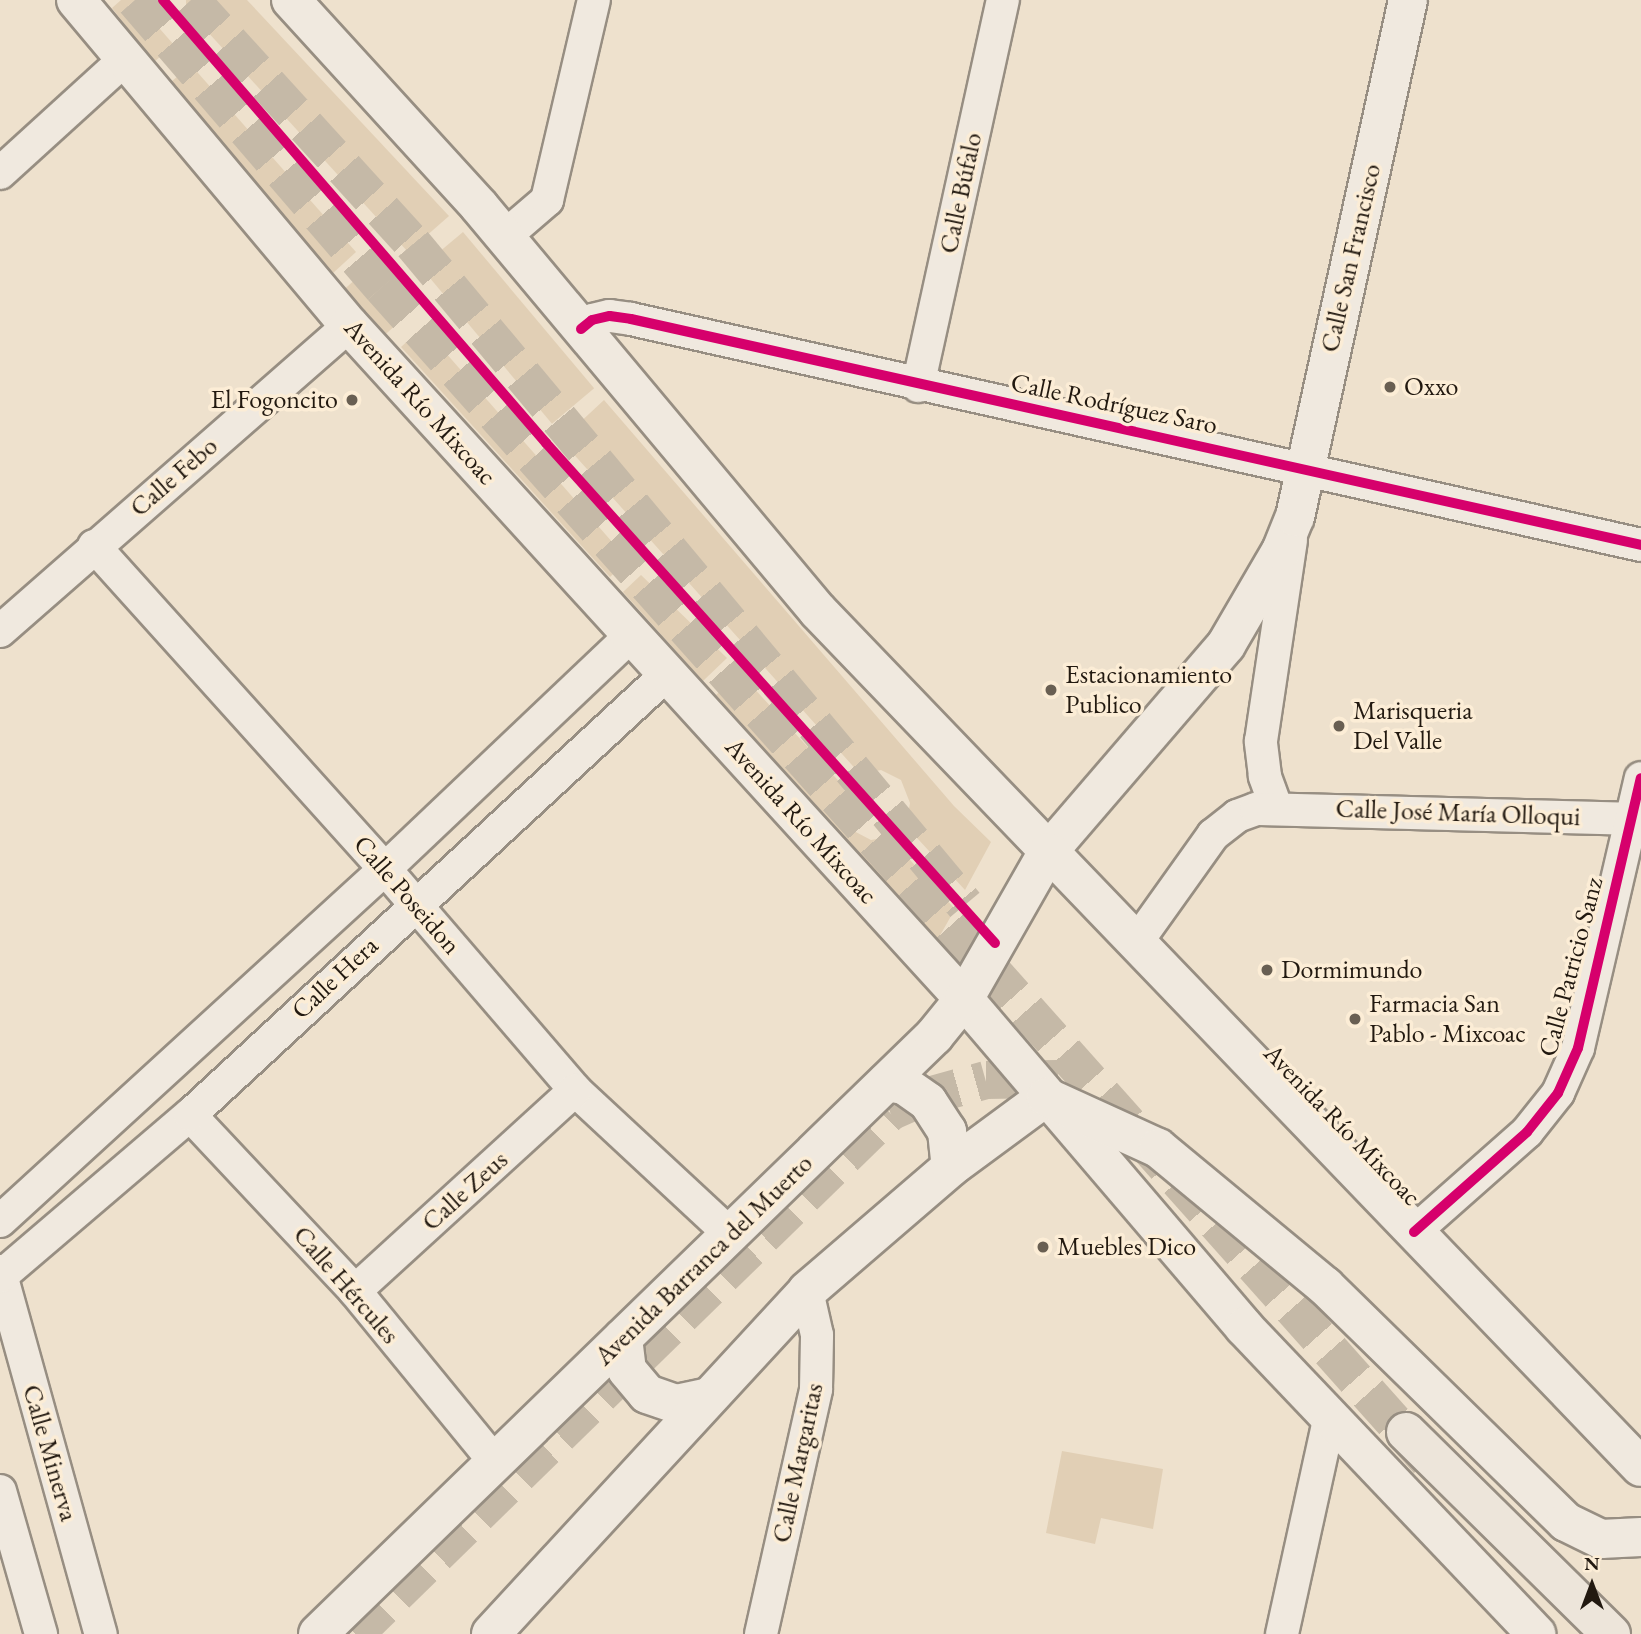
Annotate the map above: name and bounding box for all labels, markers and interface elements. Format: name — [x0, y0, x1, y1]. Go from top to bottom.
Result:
street label: Calle Búfalo — [933, 130, 989, 256]
street label: Calle San Francisco — [1314, 161, 1388, 355]
street label: Avenida Río Mixcoac — [337, 313, 503, 491]
street label: Calle Rodríguez Saro — [1008, 367, 1220, 441]
place label: Oxxo — [1404, 371, 1458, 403]
marker: Oxxo — [1382, 379, 1398, 395]
place label: El Fogoncito — [211, 384, 338, 416]
marker: El Fogoncito — [344, 392, 360, 408]
street label: Calle Febo — [124, 431, 224, 523]
place label: Estacionamiento Publico — [1065, 659, 1232, 720]
marker: Estacionamiento Publico — [1043, 682, 1059, 698]
place label: Marisqueria Del Valle — [1353, 695, 1473, 756]
marker: Marisqueria Del Valle — [1331, 718, 1347, 734]
street label: Avenida Río Mixcoac — [718, 732, 884, 910]
street label: Calle José María Olloqui — [1335, 793, 1581, 833]
street label: Calle Poseidon — [347, 829, 467, 961]
street label: Calle Patricio Sanz — [1532, 874, 1610, 1060]
street label: Calle Hera — [285, 930, 385, 1026]
place label: Dormimundo — [1281, 954, 1422, 986]
marker: Dormimundo — [1259, 962, 1275, 978]
place label: Farmacia San Pablo - Mixcoac — [1369, 988, 1526, 1050]
marker: Farmacia San Pablo - Mixcoac — [1347, 1011, 1363, 1027]
street label: Avenida Río Mixcoac — [1257, 1038, 1427, 1212]
street label: Calle Zeus — [416, 1144, 514, 1238]
street label: Avenida Barranca del Muerto — [589, 1148, 819, 1372]
street label: Calle Hércules — [286, 1220, 406, 1350]
place label: Muebles Dico — [1057, 1231, 1196, 1263]
marker: Muebles Dico — [1035, 1239, 1051, 1255]
street label: Calle Margaritas — [766, 1380, 830, 1546]
street label: Calle Minerva — [16, 1381, 84, 1525]
north arrow — [1557, 1550, 1627, 1620]
text: N — [1584, 1551, 1600, 1576]

